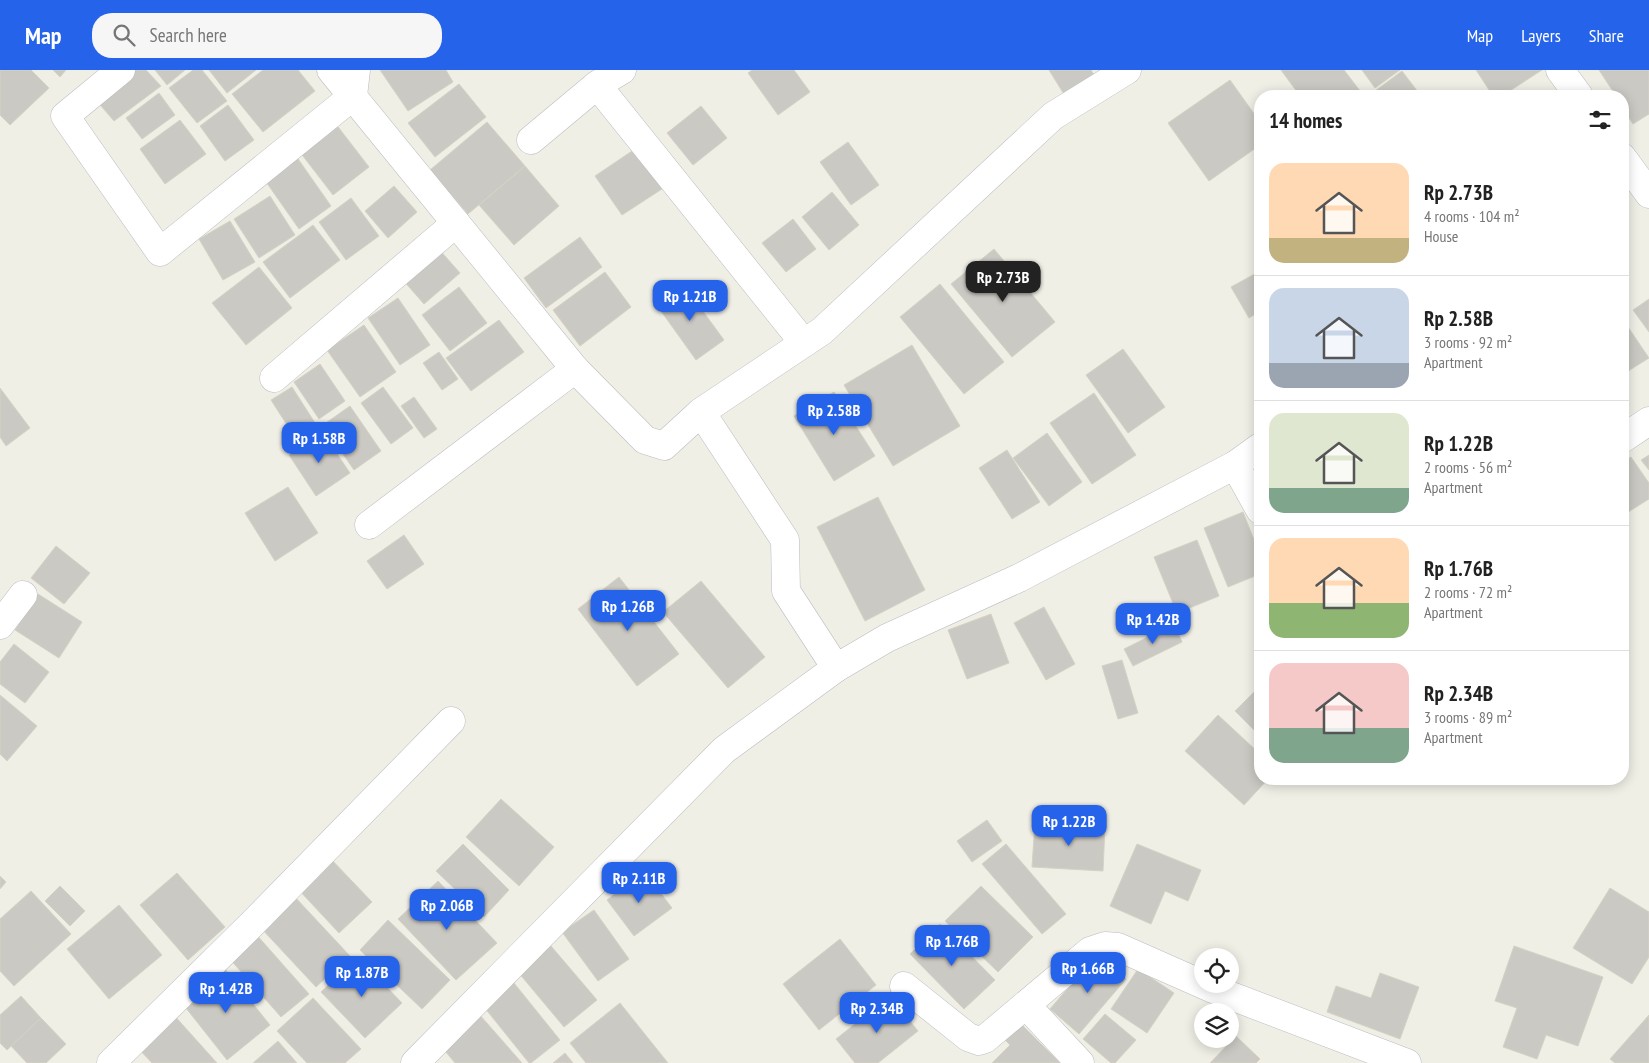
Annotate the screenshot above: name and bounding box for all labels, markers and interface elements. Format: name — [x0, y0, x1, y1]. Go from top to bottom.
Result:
search box — [92, 13, 442, 58]
text: Map — [25, 20, 62, 51]
icon: search — [110, 21, 138, 49]
text: Search here — [150, 23, 227, 47]
text: Map — [1467, 24, 1493, 47]
text: Layers — [1521, 24, 1561, 47]
text: Share — [1589, 24, 1624, 47]
icon: filters — [1586, 106, 1614, 134]
text: 14 homes — [1269, 107, 1342, 134]
text: Rp 2.73B — [1424, 179, 1493, 206]
icon: home — [1309, 183, 1369, 243]
text: 4 rooms · 104 m² — [1424, 206, 1520, 226]
text: House — [1424, 226, 1458, 246]
pin: Rp 2.73B — [951, 260, 1055, 303]
text: Rp 2.73B — [977, 267, 1029, 287]
pin: Rp 1.21B — [638, 280, 742, 322]
text: Rp 1.21B — [664, 286, 716, 306]
text: Rp 2.58B — [1424, 305, 1493, 332]
icon: home — [1309, 308, 1369, 368]
text: 3 rooms · 92 m² — [1424, 332, 1512, 352]
text: Apartment — [1424, 352, 1483, 372]
pin: Rp 2.58B — [782, 394, 886, 436]
text: Rp 2.58B — [808, 400, 860, 420]
pin: Rp 1.58B — [267, 422, 371, 464]
text: Rp 1.58B — [293, 428, 345, 448]
text: Rp 1.22B — [1424, 430, 1493, 457]
icon: home — [1309, 433, 1369, 493]
text: 2 rooms · 56 m² — [1424, 457, 1512, 477]
text: Apartment — [1424, 477, 1483, 497]
text: Rp 1.76B — [1424, 555, 1493, 582]
icon: home — [1309, 558, 1369, 618]
text: 2 rooms · 72 m² — [1424, 582, 1512, 602]
pin: Rp 1.26B — [576, 590, 680, 632]
text: Rp 1.26B — [602, 596, 654, 616]
pin: Rp 1.42B — [1101, 602, 1205, 645]
text: Apartment — [1424, 602, 1483, 622]
text: Rp 1.42B — [1127, 609, 1179, 629]
text: Rp 2.34B — [1424, 680, 1493, 707]
icon: home — [1309, 683, 1369, 743]
text: 3 rooms · 89 m² — [1424, 707, 1512, 727]
text: Apartment — [1424, 727, 1483, 747]
pin: Rp 1.22B — [1017, 804, 1121, 847]
text: Rp 1.22B — [1043, 811, 1095, 831]
pin: Rp 2.11B — [587, 862, 691, 904]
text: Rp 2.11B — [613, 868, 665, 888]
pin: Rp 2.06B — [395, 888, 499, 931]
text: Rp 2.06B — [421, 895, 473, 915]
pin: Rp 1.76B — [900, 924, 1004, 967]
text: Rp 1.76B — [926, 931, 978, 951]
map controls — [1194, 948, 1239, 1048]
button: locate — [1194, 948, 1239, 993]
pin: Rp 1.66B — [1036, 952, 1140, 994]
pin: Rp 1.87B — [310, 956, 414, 998]
text: Rp 1.66B — [1062, 958, 1114, 978]
text: Rp 1.87B — [336, 962, 388, 982]
pin: Rp 1.42B — [174, 972, 278, 1014]
text: Rp 1.42B — [200, 978, 252, 998]
pin: Rp 2.34B — [825, 992, 929, 1034]
text: Rp 2.34B — [851, 998, 903, 1018]
button: layers — [1194, 1003, 1239, 1048]

